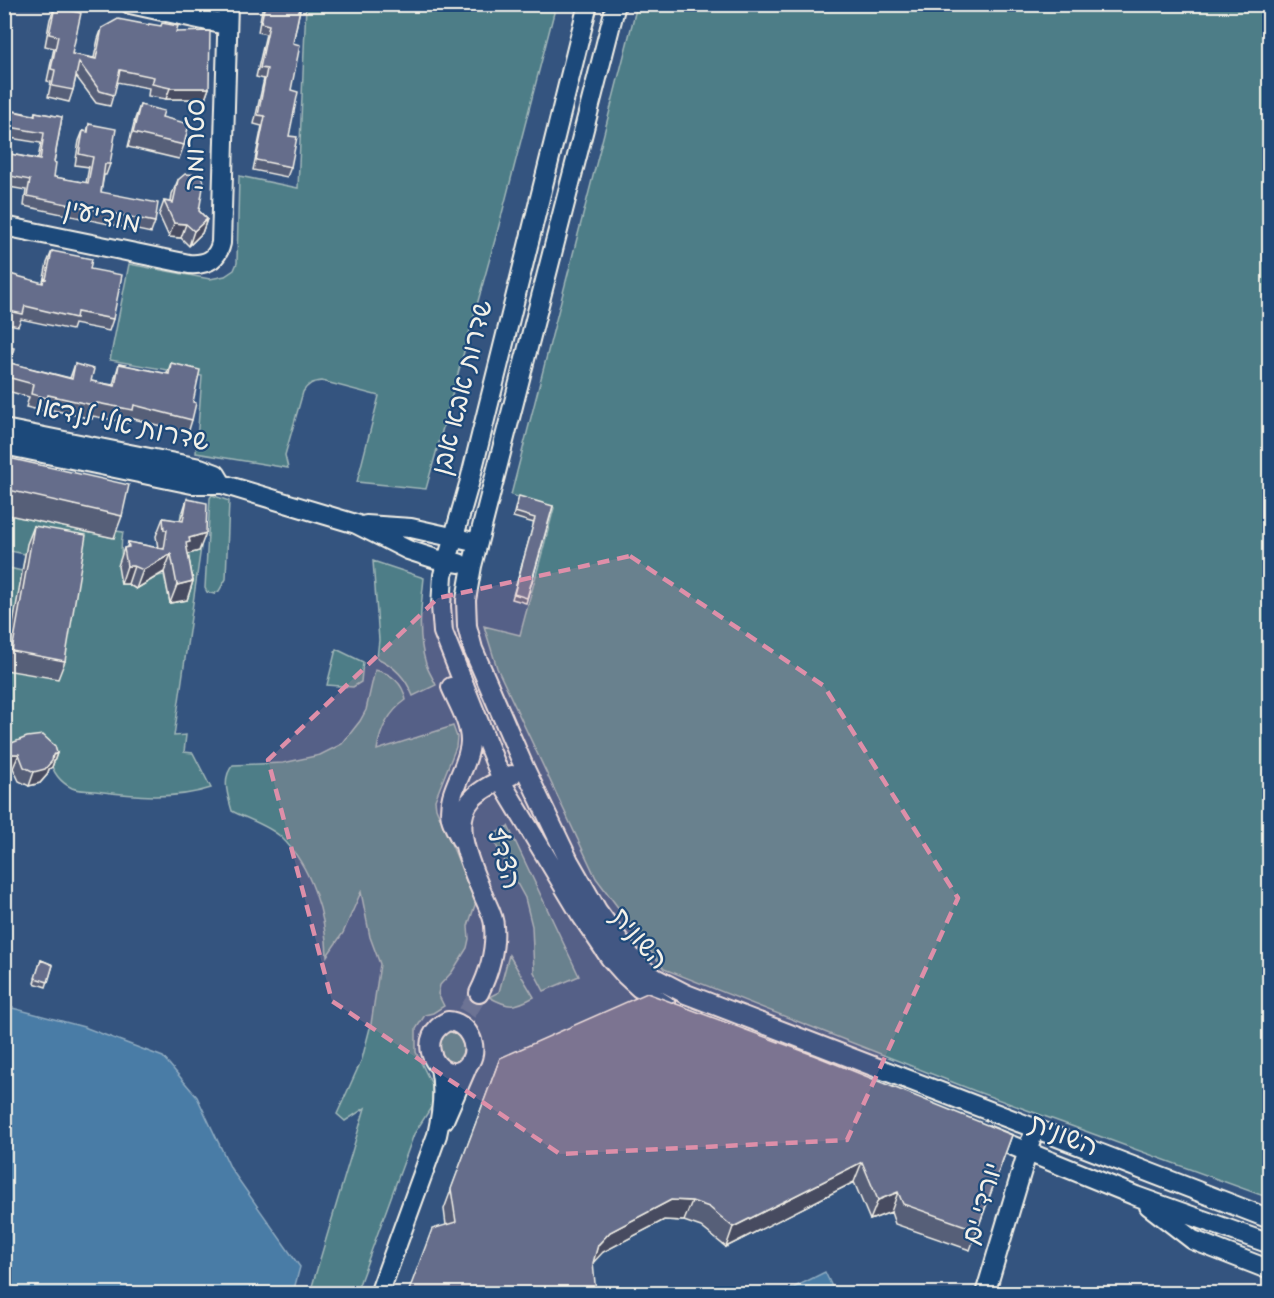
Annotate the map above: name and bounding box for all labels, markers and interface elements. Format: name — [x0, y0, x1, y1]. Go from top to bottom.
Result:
street label: סטרומה — [177, 98, 217, 192]
street label: מודיעין — [60, 191, 144, 245]
street label: שדרות אבא אבן — [423, 296, 505, 480]
street label: שדרות אלי לנדאו — [31, 389, 213, 463]
street label: הצדף — [475, 823, 529, 895]
street label: השונית — [600, 900, 676, 980]
street label: השונית — [1022, 1105, 1104, 1169]
street label: יורדי ים — [953, 1158, 1015, 1250]

